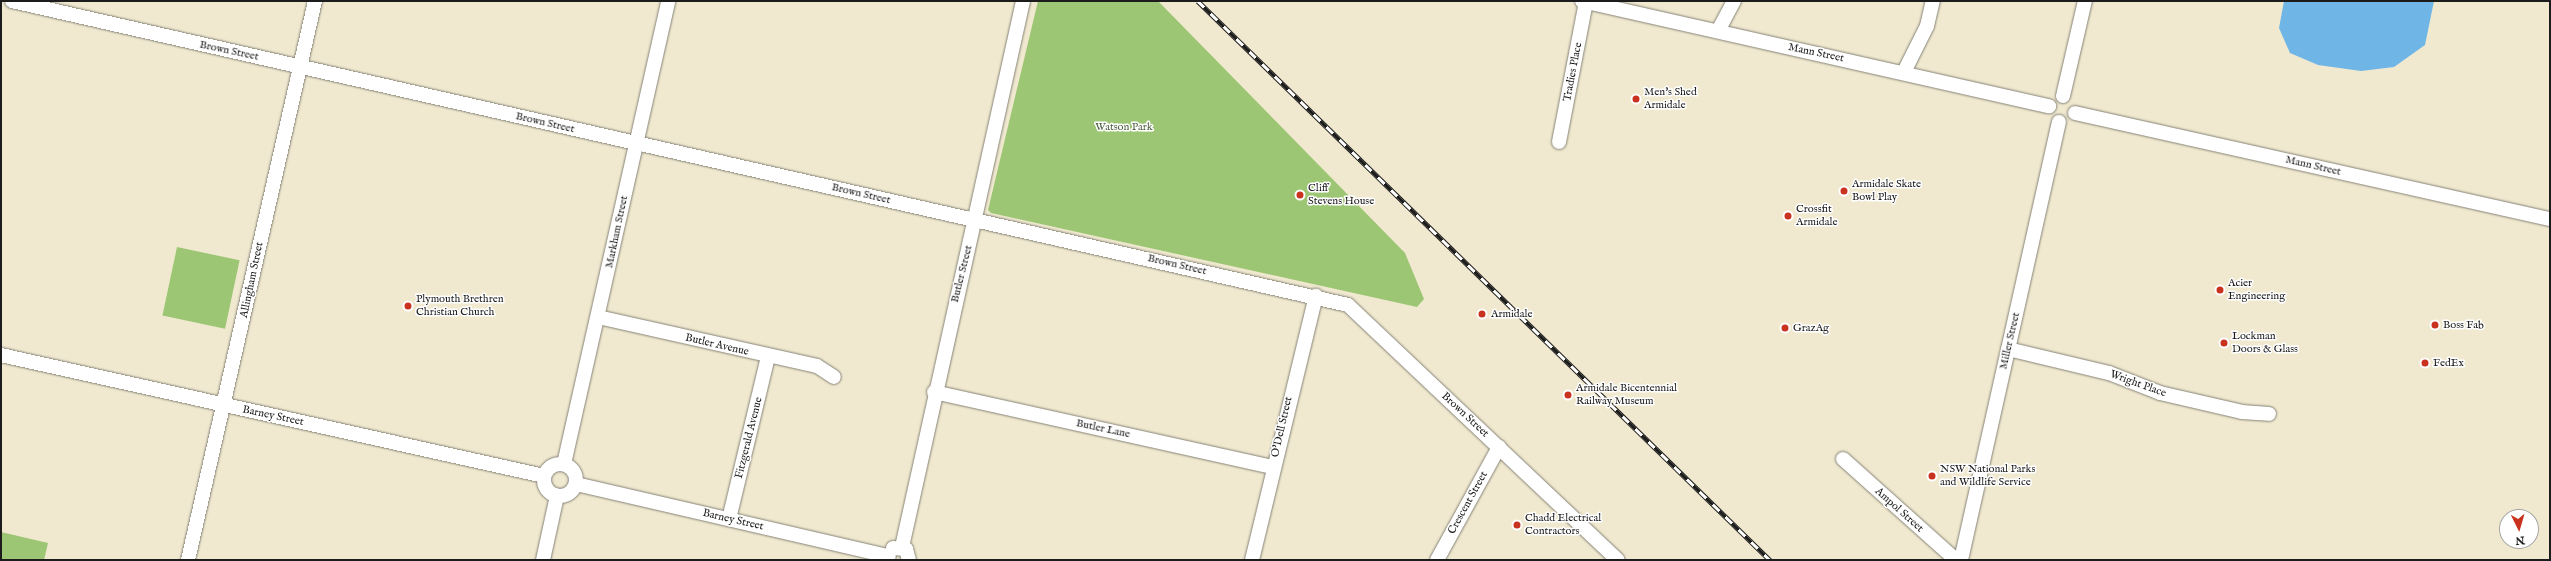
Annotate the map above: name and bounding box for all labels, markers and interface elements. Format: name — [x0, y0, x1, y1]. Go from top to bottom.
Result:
street label: Brown Street — [198, 38, 260, 64]
street label: Tradies Place — [1561, 41, 1585, 103]
street label: Mann Street — [1787, 41, 1845, 65]
place label: Men's Shed Armidale — [1644, 86, 1697, 112]
marker: Men's Shed Armidale — [1631, 94, 1641, 104]
street label: Brown Street — [514, 110, 576, 136]
park label: Watson Park — [1095, 120, 1153, 134]
street label: Mann Street — [2284, 153, 2342, 179]
place label: Armidale Skate Bowl Play — [1852, 178, 1921, 204]
street label: Brown Street — [830, 181, 892, 207]
place label: Cliff Stevens House — [1308, 182, 1374, 208]
marker: Armidale Skate Bowl Play — [1839, 186, 1849, 196]
marker: Cliff Stevens House — [1295, 190, 1305, 200]
street label: Markham Street — [603, 195, 631, 269]
place label: Crossfit Armidale — [1796, 203, 1837, 229]
marker: Crossfit Armidale — [1783, 211, 1793, 221]
street label: Allingham Street — [238, 241, 266, 319]
street label: Butler Street — [949, 244, 975, 304]
street label: Brown Street — [1146, 252, 1208, 278]
place label: Acier Engineering — [2228, 277, 2285, 303]
marker: Acier Engineering — [2215, 285, 2225, 295]
place label: Plymouth Brethren Christian Church — [416, 293, 504, 319]
marker: Plymouth Brethren Christian Church — [403, 301, 413, 311]
place label: Armidale — [1491, 307, 1532, 321]
marker: Armidale — [1476, 308, 1488, 320]
street label: Miller Street — [1997, 311, 2023, 371]
place label: Boss Fab — [2443, 318, 2484, 332]
marker: Boss Fab — [2430, 320, 2440, 330]
place label: GrazAg — [1793, 321, 1829, 335]
marker: GrazAg — [1780, 323, 1790, 333]
place label: Lockman Doors & Glass — [2232, 330, 2298, 356]
street label: Butler Avenue — [684, 331, 750, 359]
marker: Lockman Doors & Glass — [2219, 338, 2229, 348]
place label: FedEx — [2433, 356, 2464, 370]
marker: FedEx — [2420, 358, 2430, 368]
street label: Wright Place — [2108, 368, 2168, 400]
place label: Armidale Bicentennial Railway Museum — [1576, 382, 1677, 408]
street label: Brown Street — [1439, 390, 1491, 440]
marker: Armidale Bicentennial Railway Museum — [1563, 390, 1573, 400]
street label: O'Dell Street — [1269, 395, 1295, 459]
street label: Fitzgerald Avenue — [733, 396, 765, 480]
street label: Barney Street — [241, 403, 305, 429]
street label: Butler Lane — [1075, 417, 1131, 441]
place label: NSW National Parks and Wildlife Service — [1940, 463, 2035, 489]
street label: Crescent Street — [1445, 469, 1491, 537]
marker: NSW National Parks and Wildlife Service — [1927, 471, 1937, 481]
street label: Ampol Street — [1872, 485, 1926, 535]
street label: Barney Street — [701, 507, 765, 533]
north arrow — [2499, 509, 2539, 549]
place label: Chadd Electrical Contractors — [1525, 512, 1601, 538]
marker: Chadd Electrical Contractors — [1512, 520, 1522, 530]
text: N — [2515, 533, 2525, 547]

